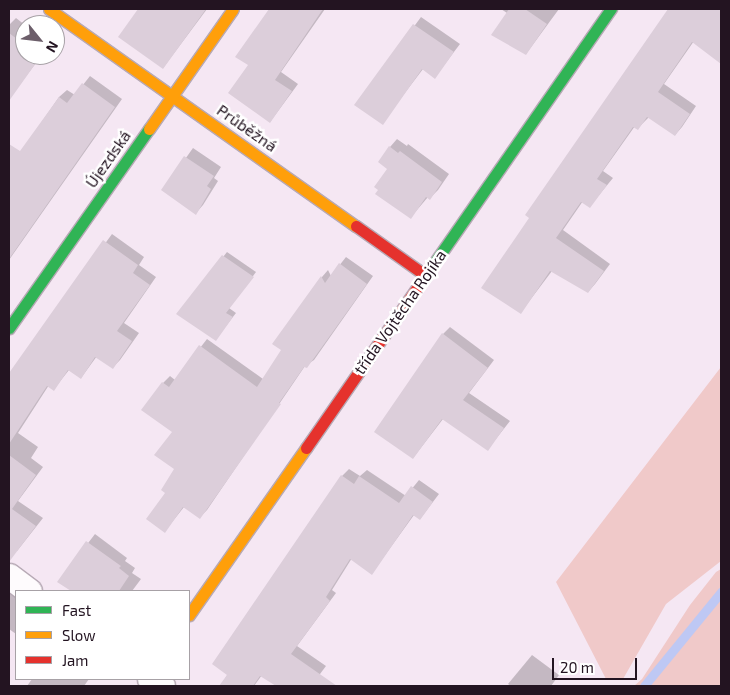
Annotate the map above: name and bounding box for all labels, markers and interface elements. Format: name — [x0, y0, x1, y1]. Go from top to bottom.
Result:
north arrow — [15, 15, 65, 65]
text: N — [43, 38, 63, 56]
street label: Průběžná — [213, 100, 281, 156]
street label: Újezdská — [81, 127, 135, 191]
street label: třída Vojtěcha Rojíka — [350, 246, 450, 378]
legend — [15, 590, 190, 680]
text: Fast — [62, 601, 91, 619]
text: Slow — [62, 626, 96, 644]
scale bar — [555, 648, 640, 680]
text: Jam — [62, 651, 88, 669]
text: 20 m — [560, 658, 594, 676]

